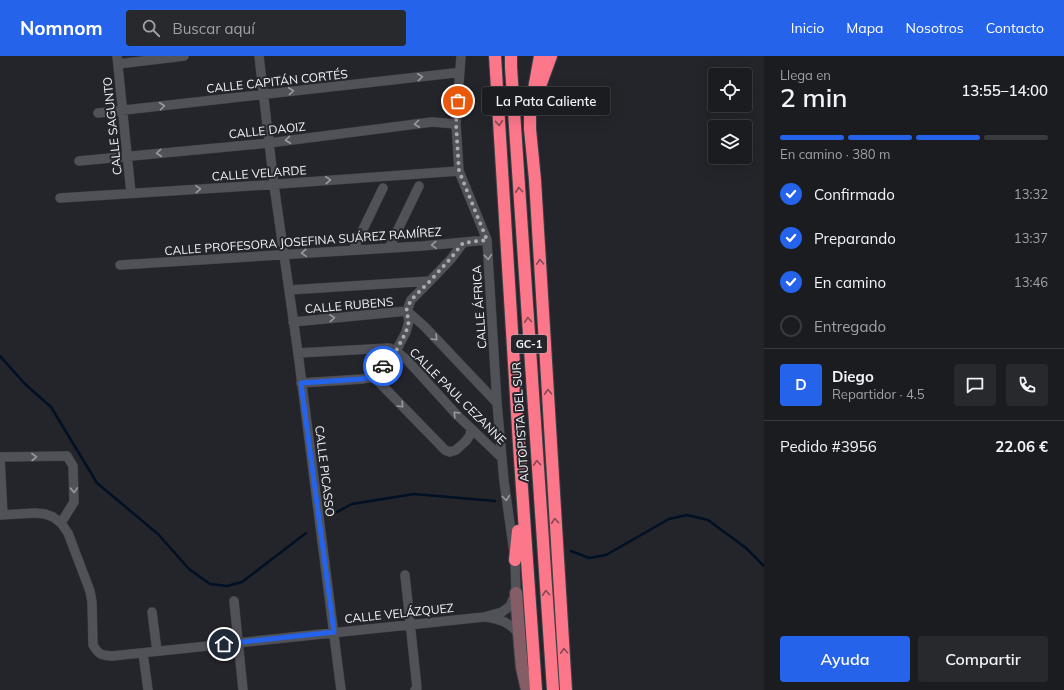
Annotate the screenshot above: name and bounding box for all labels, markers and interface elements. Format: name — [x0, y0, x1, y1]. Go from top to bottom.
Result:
search box — [126, 10, 406, 46]
text: Nomnom — [20, 16, 102, 40]
icon: search — [140, 17, 162, 39]
text: Buscar aquí — [172, 19, 255, 38]
text: Inicio — [791, 19, 824, 37]
text: Mapa — [846, 19, 884, 37]
text: Nosotros — [906, 19, 964, 37]
text: Contacto — [986, 19, 1044, 37]
street label: CALLE CAPITÁN CORTÉS — [206, 66, 348, 96]
text: Llega en — [780, 67, 831, 83]
map controls — [708, 68, 752, 164]
button: locate — [708, 68, 752, 112]
one-way arrow — [417, 73, 423, 82]
street label: CALLE SAGUNTO — [99, 76, 125, 176]
text: 2 min — [780, 81, 848, 114]
text: 13:55–14:00 — [961, 81, 1048, 100]
pin — [441, 84, 475, 118]
one-way arrow — [288, 87, 294, 96]
callout: La Pata Caliente — [482, 87, 610, 115]
icon: bag — [447, 90, 469, 112]
text: La Pata Caliente — [496, 93, 596, 109]
one-way arrow — [159, 102, 165, 111]
street label: CALLE DAOIZ — [228, 119, 306, 141]
one-way arrow — [414, 119, 421, 128]
one-way arrow — [494, 120, 503, 126]
button: layers — [708, 120, 752, 164]
one-way arrow — [285, 135, 292, 144]
text: En camino · 380 m — [780, 146, 890, 162]
one-way arrow — [156, 149, 162, 158]
street label: CALLE VELARDE — [211, 162, 307, 184]
one-way arrow — [325, 176, 331, 185]
icon: check — [780, 183, 802, 205]
one-way arrow — [195, 185, 201, 194]
text: Confirmado — [814, 185, 895, 204]
text: 13:32 — [1014, 186, 1048, 202]
one-way arrow — [514, 187, 523, 193]
street label: CALLE PROFESORA JOSEFINA SUÁREZ RAMÍREZ — [164, 224, 442, 258]
icon: check — [780, 227, 802, 249]
text: Preparando — [814, 229, 896, 248]
text: 13:37 — [1014, 230, 1048, 246]
one-way arrow — [431, 240, 437, 249]
one-way arrow — [301, 249, 307, 258]
one-way arrow — [483, 254, 492, 260]
one-way arrow — [535, 259, 544, 265]
street label: CALLE ÁFRICA — [469, 264, 489, 349]
icon: check — [780, 271, 802, 293]
text: En camino — [814, 273, 886, 292]
text: 13:46 — [1014, 274, 1048, 290]
street label: CALLE RUBENS — [304, 294, 394, 316]
one-way arrow — [329, 314, 335, 323]
one-way arrow — [523, 317, 532, 323]
text: Entregado — [814, 317, 886, 336]
one-way arrow — [430, 333, 438, 341]
road number: GC-1 — [511, 335, 547, 353]
street label: CALLE PAUL CEZANNE — [407, 345, 509, 447]
courier — [363, 346, 403, 386]
icon: car — [372, 355, 394, 377]
street label: AUTOPISTA DEL SUR — [508, 361, 532, 483]
button: chat — [954, 364, 996, 406]
button: phone — [1006, 364, 1048, 406]
text: Diego — [832, 367, 874, 386]
text: D — [795, 375, 807, 394]
text: Repartidor · 4.5 — [832, 386, 925, 402]
one-way arrow — [543, 389, 552, 395]
one-way arrow — [396, 400, 403, 408]
one-way arrow — [453, 411, 461, 419]
street label: CALLE PICASSO — [312, 424, 338, 518]
text: Pedido #3956 — [780, 437, 877, 456]
text: 22.06 € — [995, 437, 1048, 456]
one-way arrow — [31, 452, 37, 461]
one-way arrow — [533, 460, 542, 466]
one-way arrow — [69, 487, 78, 493]
one-way arrow — [501, 495, 510, 502]
one-way arrow — [551, 518, 560, 524]
one-way arrow — [542, 590, 551, 596]
street label: CALLE VELÁZQUEZ — [344, 600, 454, 626]
pin — [207, 627, 241, 661]
icon: home — [213, 633, 235, 655]
button: Ayuda — [780, 636, 910, 682]
button: Compartir — [918, 636, 1048, 682]
one-way arrow — [559, 648, 568, 654]

